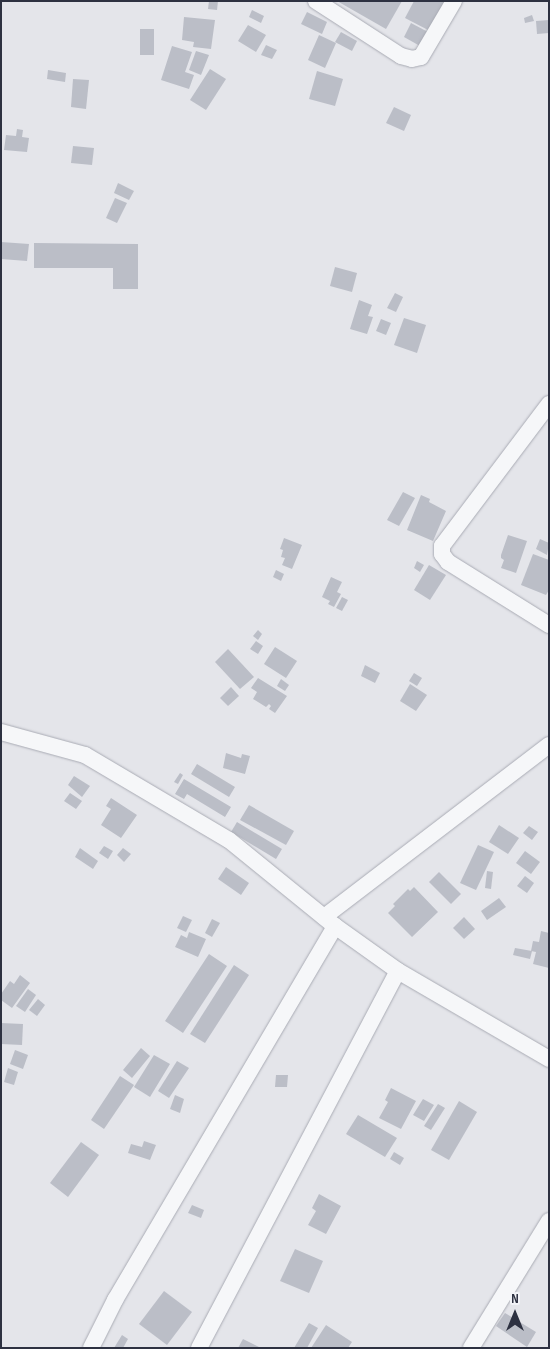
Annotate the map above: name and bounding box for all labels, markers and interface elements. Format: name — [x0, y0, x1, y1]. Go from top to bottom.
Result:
north arrow — [490, 1289, 540, 1339]
text: N — [511, 1290, 519, 1307]

